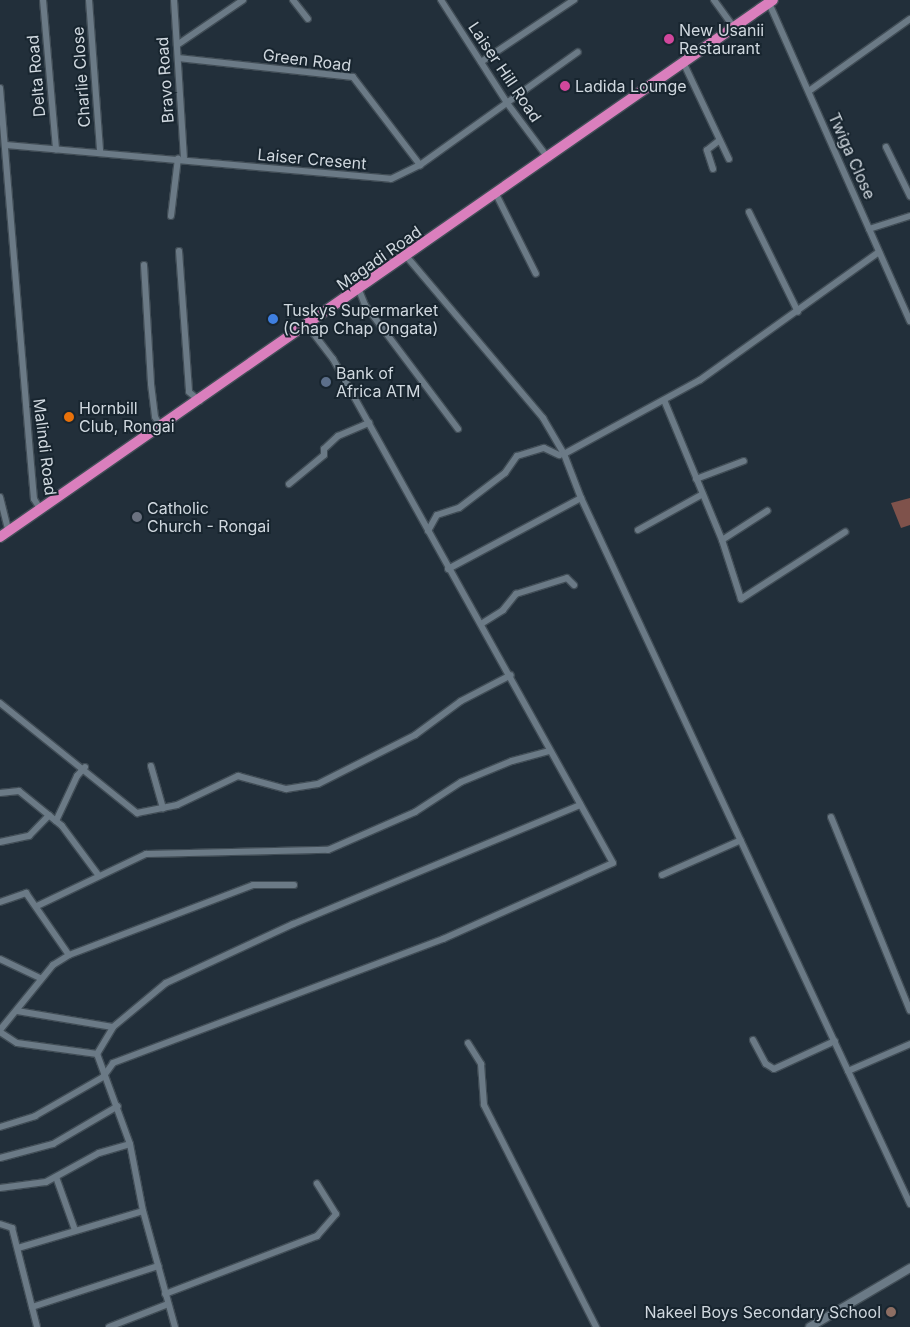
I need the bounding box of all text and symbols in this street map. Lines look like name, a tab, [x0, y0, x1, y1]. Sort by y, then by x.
street label: Laiser Hill Road	[464, 18, 546, 126]
place label: New Usanii Restaurant	[679, 20, 764, 58]
street label: Charlie Close	[68, 26, 94, 128]
marker: New Usanii Restaurant	[663, 33, 675, 45]
street label: Delta Road	[23, 34, 49, 118]
street label: Bravo Road	[152, 36, 178, 124]
street label: Green Road	[262, 45, 352, 75]
place label: Ladida Lounge	[575, 76, 687, 96]
marker: Ladida Lounge	[559, 80, 571, 92]
street label: Twiga Close	[824, 110, 880, 202]
street label: Laiser Cresent	[257, 145, 367, 173]
street label: Magadi Road	[333, 222, 425, 294]
place label: Tuskys Supermarket (Chap Chap Ongata)	[283, 300, 438, 338]
marker: Tuskys Supermarket (Chap Chap Ongata)	[267, 313, 279, 325]
place label: Bank of Africa ATM	[336, 363, 420, 401]
marker: Bank of Africa ATM	[320, 376, 332, 388]
street label: Malindi Road	[30, 397, 60, 497]
place label: Hornbill Club, Rongai	[79, 398, 175, 436]
marker: Hornbill Club, Rongai	[63, 411, 75, 423]
place label: Catholic Church - Rongai	[147, 498, 270, 536]
marker: Catholic Church - Rongai	[131, 511, 143, 523]
place label: Nakeel Boys Secondary School	[645, 1302, 881, 1322]
marker: Nakeel Boys Secondary School	[885, 1306, 897, 1318]

